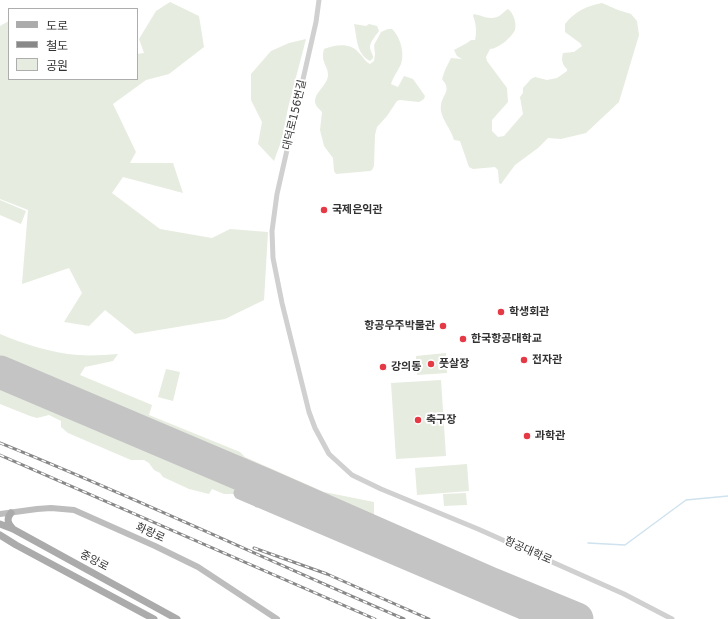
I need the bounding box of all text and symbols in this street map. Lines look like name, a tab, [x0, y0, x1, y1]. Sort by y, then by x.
legend	[8, 8, 138, 80]
text: 도로	[46, 19, 68, 33]
text: 철도	[46, 39, 68, 53]
text: 공원	[46, 59, 68, 73]
street label: 대덕로156번길	[281, 79, 309, 151]
place label: 국제은익관	[332, 203, 383, 217]
marker: 국제은익관	[319, 205, 329, 215]
place label: 학생회관	[509, 305, 549, 319]
marker: 학생회관	[496, 307, 506, 317]
place label: 항공우주박물관	[364, 319, 435, 333]
marker: 항공우주박물관	[438, 321, 448, 331]
place label: 한국항공대학교	[471, 332, 542, 346]
marker: 한국항공대학교	[458, 334, 468, 344]
place label: 전자관	[532, 353, 562, 367]
marker: 전자관	[519, 355, 529, 365]
place label: 풋살장	[439, 357, 469, 371]
marker: 풋살장	[426, 359, 436, 369]
place label: 강의동	[391, 360, 421, 374]
marker: 강의동	[378, 362, 388, 372]
place label: 축구장	[426, 413, 456, 427]
marker: 축구장	[413, 415, 423, 425]
place label: 과학관	[535, 429, 565, 443]
marker: 과학관	[522, 431, 532, 441]
street label: 화랑로	[133, 521, 167, 545]
street label: 항공대학로	[502, 535, 554, 567]
street label: 중앙로	[77, 548, 111, 574]

